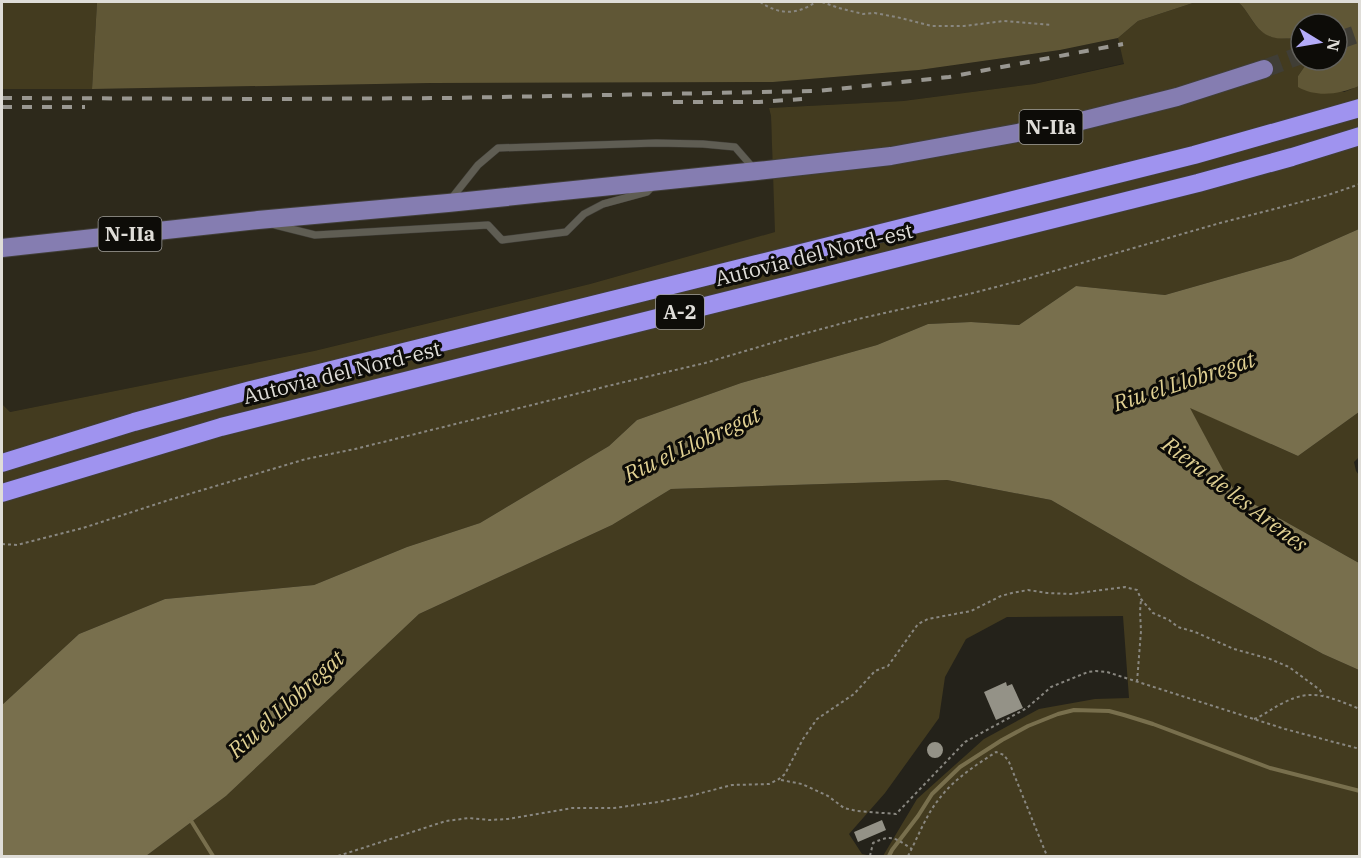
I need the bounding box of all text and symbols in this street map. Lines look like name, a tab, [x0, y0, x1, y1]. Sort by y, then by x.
north arrow	[1289, 12, 1349, 72]
text: N	[1323, 37, 1345, 53]
road number: N-IIa	[1020, 110, 1082, 144]
street label: Autovia del Nord-est	[712, 216, 916, 292]
road number: N-IIa	[98, 217, 162, 251]
road number: A-2	[656, 295, 704, 329]
street label: Autovia del Nord-est	[240, 334, 444, 410]
water label: Riu el Llobregat	[1108, 344, 1260, 417]
water label: Riu el Llobregat	[618, 399, 766, 488]
water label: Riera de les Arenes	[1156, 429, 1314, 558]
water label: Riu el Llobregat	[220, 643, 351, 764]

